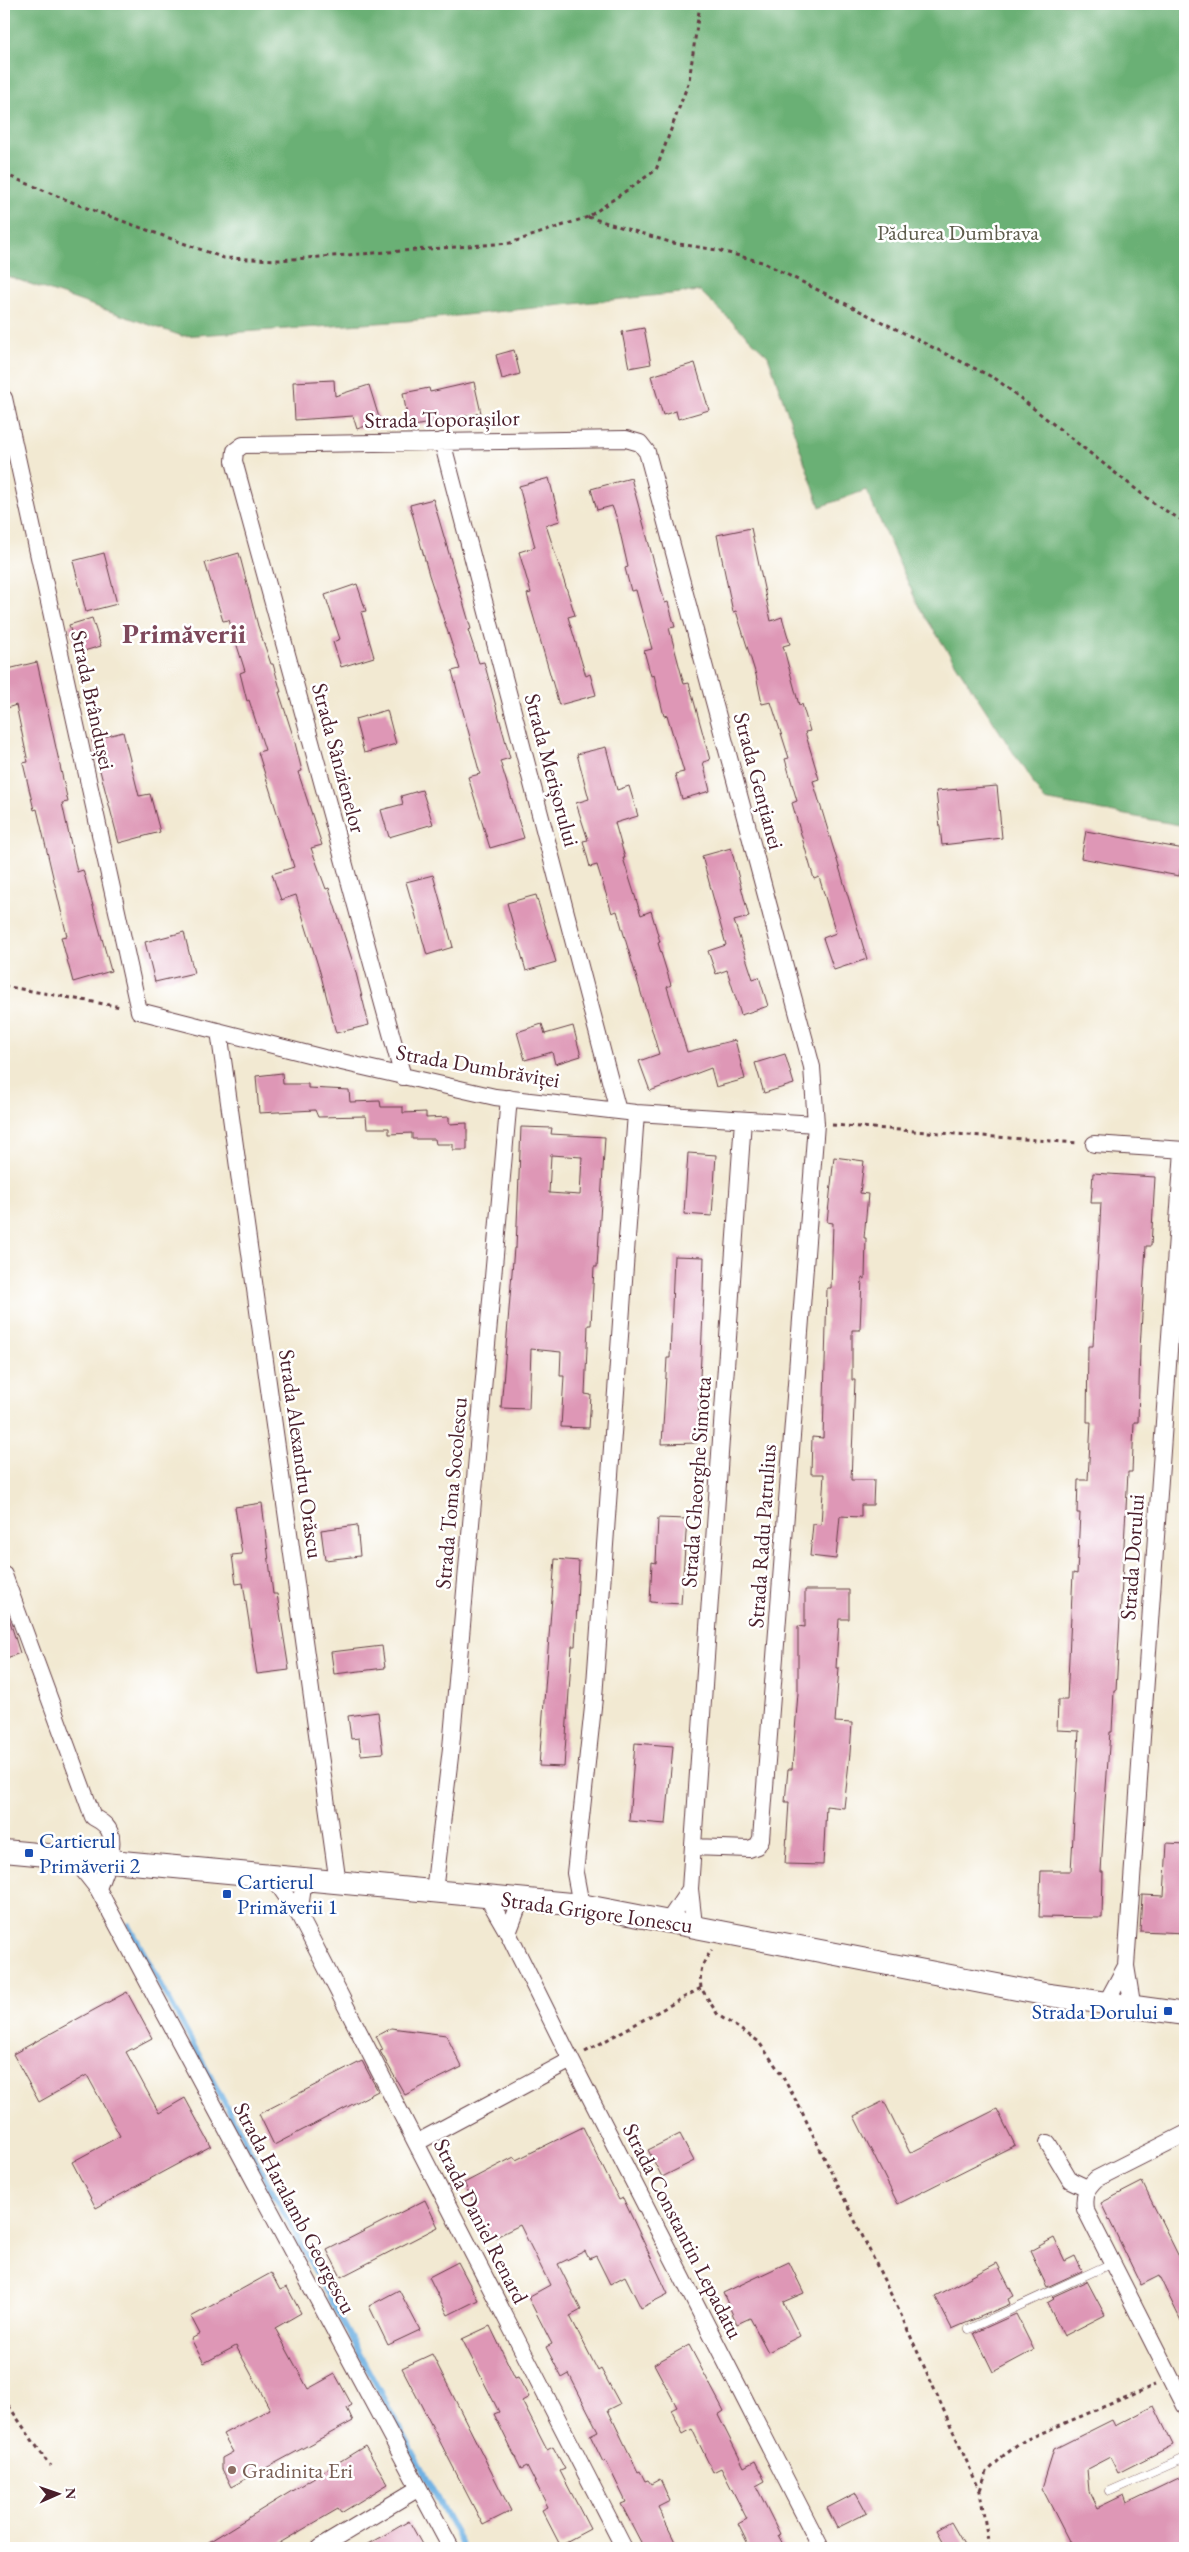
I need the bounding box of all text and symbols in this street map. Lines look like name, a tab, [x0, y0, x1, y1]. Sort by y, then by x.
park label: Pădurea Dumbrava	[877, 218, 1039, 247]
street label: Strada Toporașilor	[364, 403, 521, 435]
district label: Primăverii	[122, 615, 246, 651]
street label: Strada Brândușei	[64, 628, 122, 772]
street label: Strada Sânzienelor	[305, 680, 373, 837]
street label: Strada Merișorului	[518, 690, 586, 850]
street label: Strada Gențianei	[727, 709, 791, 853]
street label: Strada Dumbrăviței	[394, 1037, 562, 1095]
street label: Strada Alexandru Orăscu	[272, 1348, 330, 1561]
street label: Strada Gheorghe Simotta	[674, 1375, 718, 1589]
street label: Strada Toma Socolescu	[428, 1395, 474, 1590]
street label: Strada Radu Patrulius	[741, 1443, 783, 1629]
street label: Strada Dorului	[1113, 1493, 1151, 1621]
place label: Cartierul Primăverii 2	[39, 1826, 141, 1880]
marker: Cartierul Primăverii 2	[23, 1847, 35, 1859]
place label: Cartierul Primăverii 1	[237, 1867, 338, 1921]
street label: Strada Grigore Ionescu	[499, 1884, 695, 1940]
marker: Cartierul Primăverii 1	[221, 1888, 233, 1900]
place label: Strada Dorului	[1032, 1997, 1158, 2026]
marker: Strada Dorului	[1162, 2005, 1174, 2017]
street label: Strada Haralamb Georgescu	[227, 2097, 363, 2319]
street label: Strada Constantin Lepadatu	[616, 2118, 750, 2344]
street label: Strada Daniel Renard	[427, 2134, 535, 2309]
place label: Gradinita Eri	[242, 2456, 353, 2485]
marker: Gradinita Eri	[226, 2464, 238, 2476]
north arrow	[32, 2470, 82, 2520]
text: N	[62, 2488, 80, 2500]

